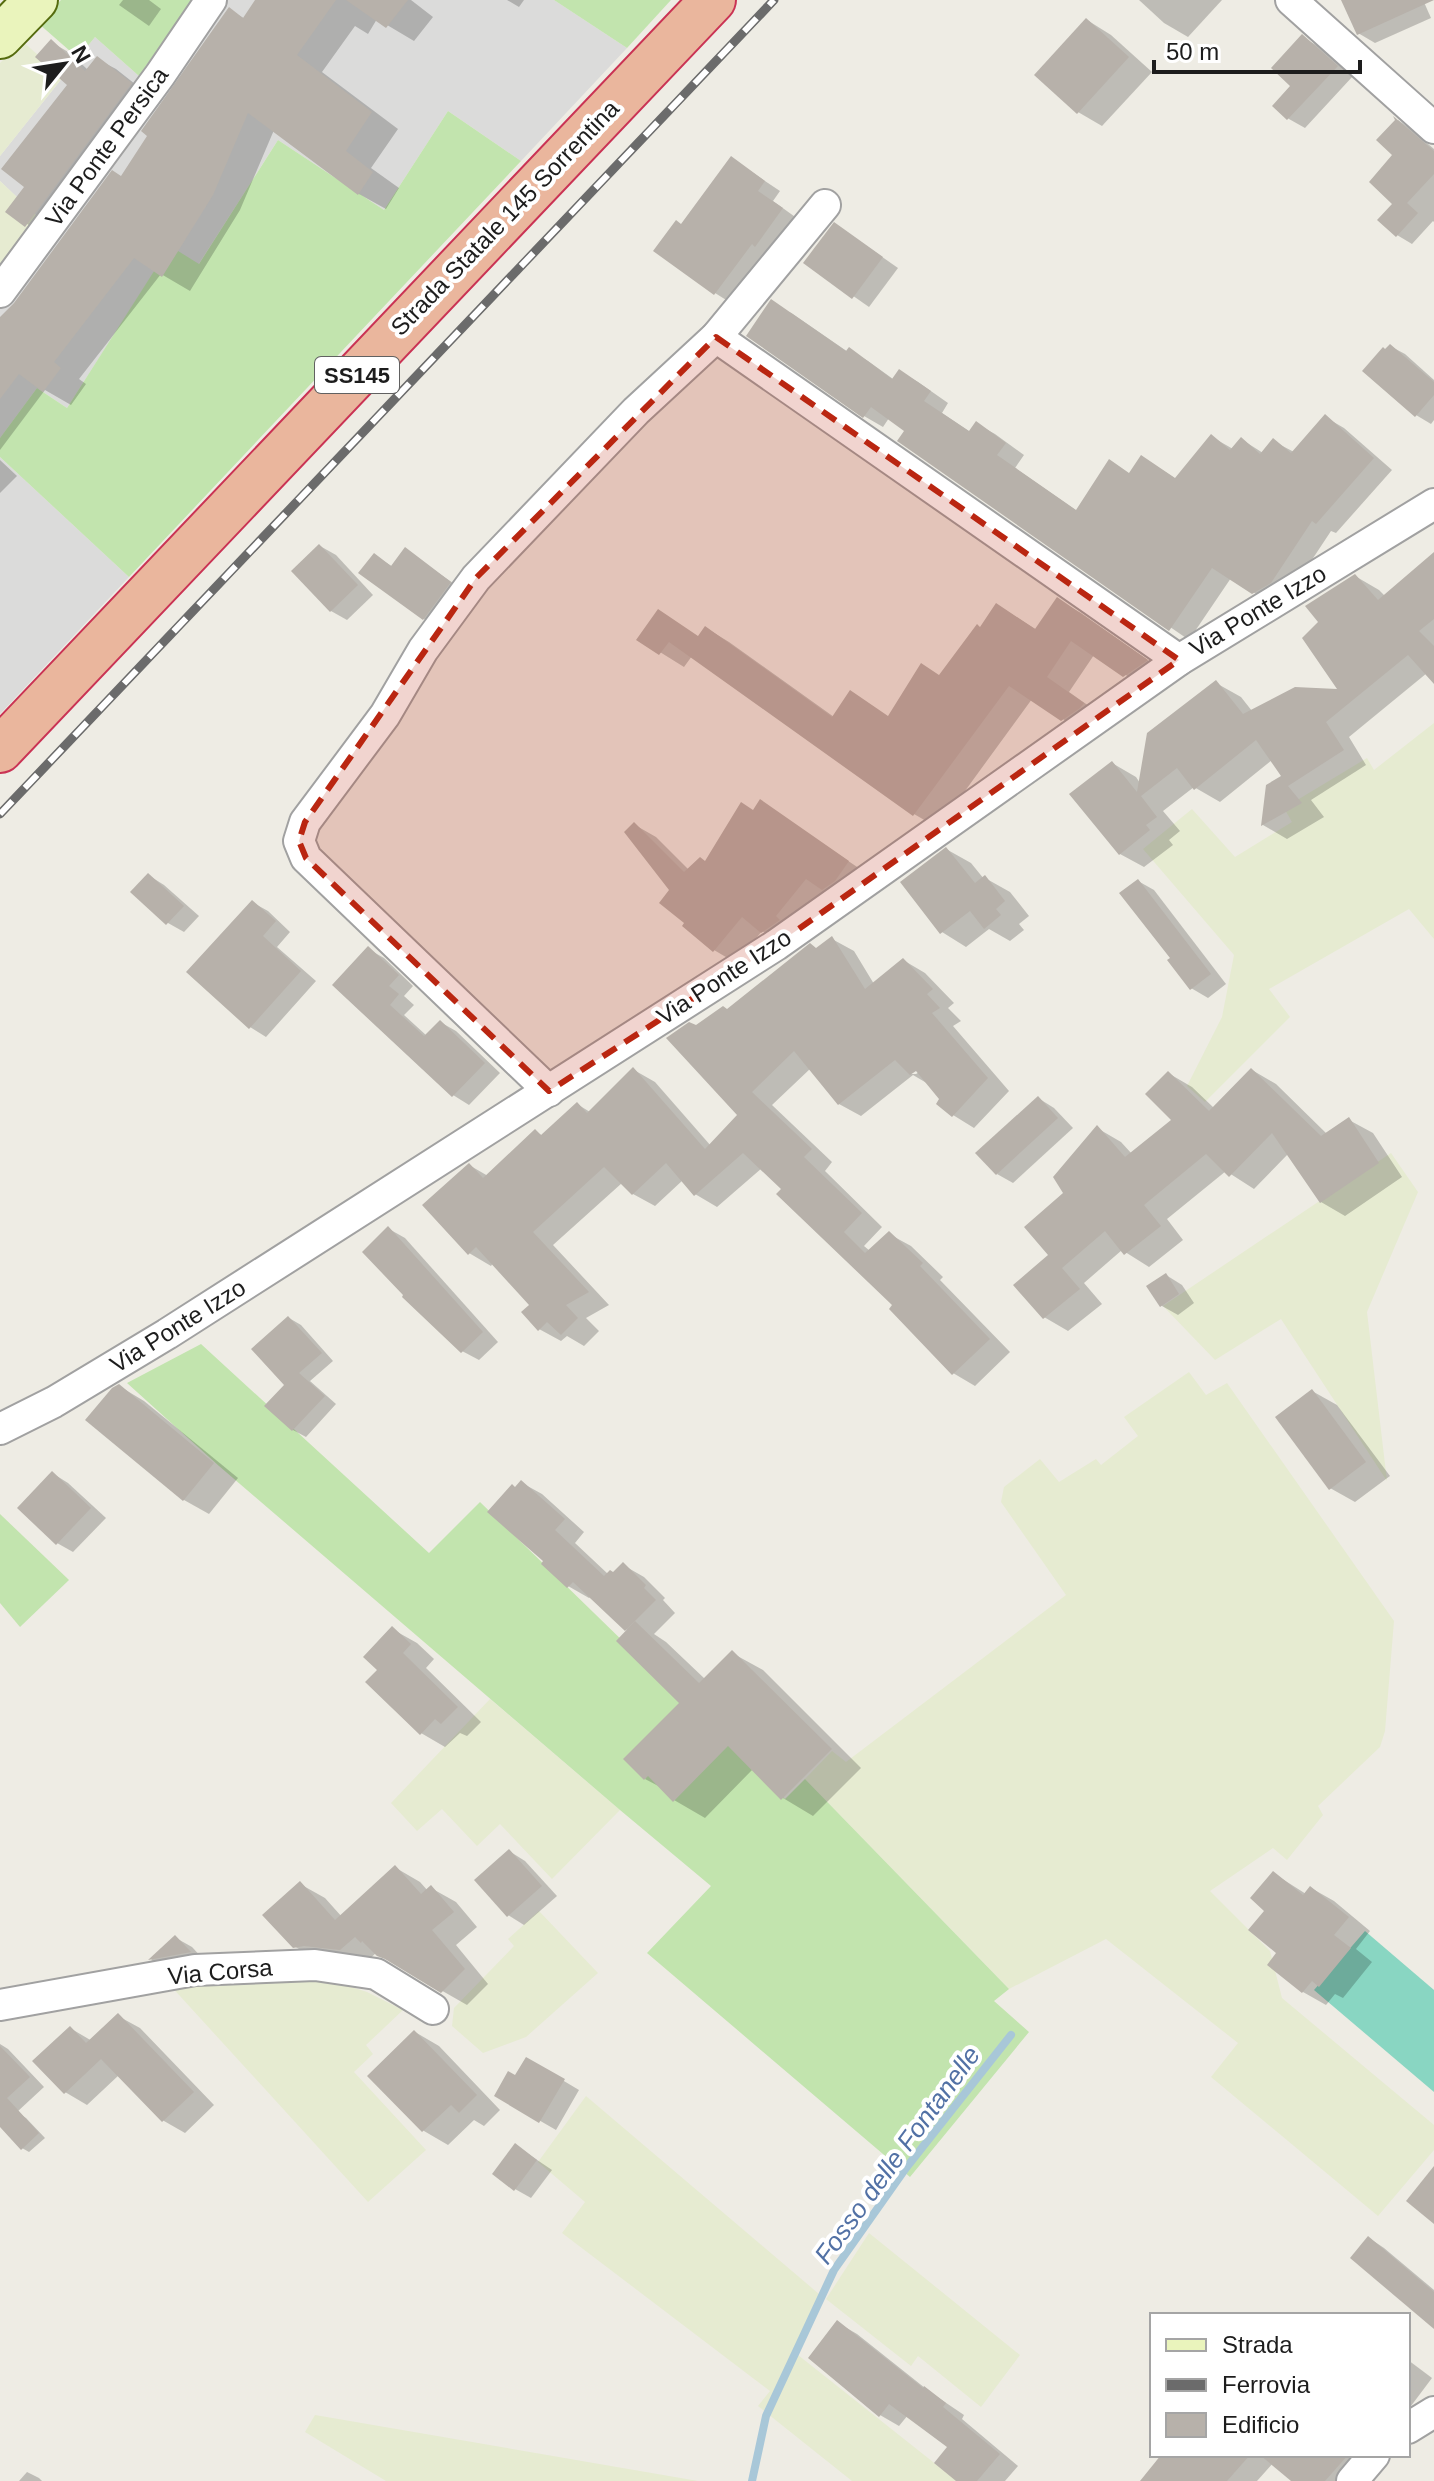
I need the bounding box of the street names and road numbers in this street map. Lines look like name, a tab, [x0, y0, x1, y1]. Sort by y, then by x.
street label: Via Ponte Persica	[40, 61, 174, 232]
street label: Strada Statale 145 Sorrentina	[385, 94, 625, 341]
road number: SS145	[315, 357, 399, 393]
street label: Via Ponte Izzo	[1185, 559, 1331, 662]
street label: Via Ponte Izzo	[652, 923, 796, 1030]
street label: Via Ponte Izzo	[105, 1273, 250, 1378]
street label: Via Corsa	[167, 1953, 274, 1990]

